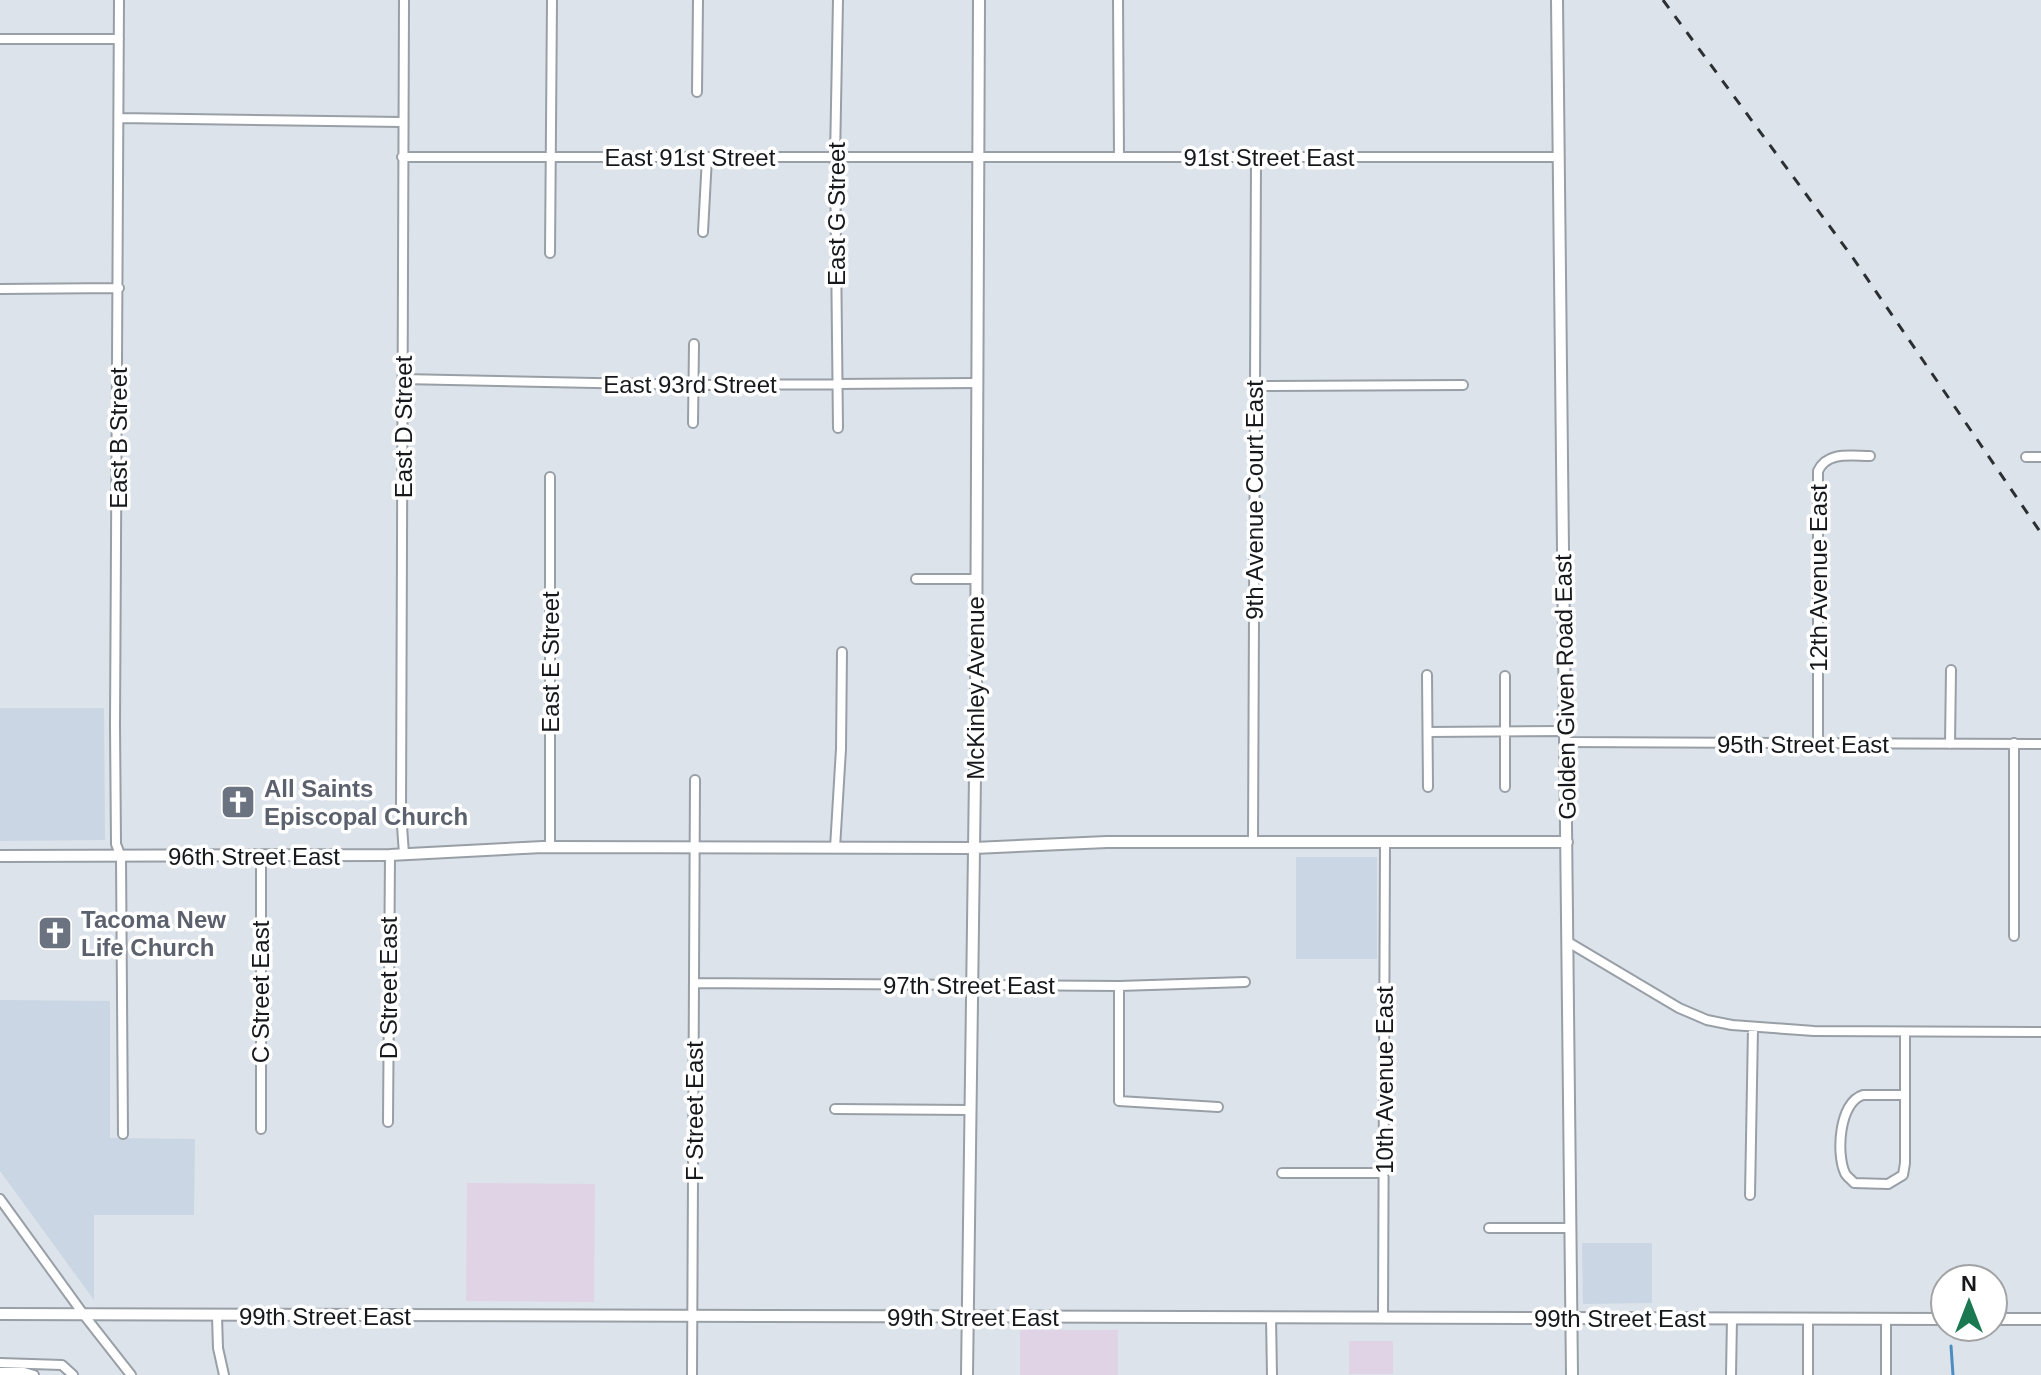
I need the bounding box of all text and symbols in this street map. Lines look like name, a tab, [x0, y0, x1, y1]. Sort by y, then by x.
street label: East G Street	[823, 142, 850, 286]
street label: East 91st Street	[605, 144, 776, 171]
street label: 91st Street East	[1184, 144, 1355, 171]
street label: East D Street	[390, 355, 417, 498]
street label: East B Street	[105, 367, 132, 509]
street label: East 93rd Street	[603, 371, 777, 398]
street label: 9th Avenue Court East	[1241, 380, 1268, 620]
street label: 12th Avenue East	[1805, 484, 1832, 672]
street label: Golden Given Road East	[1549, 554, 1581, 820]
street label: East E Street	[537, 591, 564, 733]
street label: McKinley Avenue	[962, 596, 989, 780]
street label: 95th Street East	[1717, 731, 1889, 758]
place label: All Saints Episcopal Church	[264, 775, 468, 830]
church icon: All Saints Episcopal Church	[219, 783, 257, 821]
street label: 96th Street East	[168, 843, 340, 870]
place label: Tacoma New Life Church	[81, 906, 226, 961]
church icon: Tacoma New Life Church	[36, 914, 74, 952]
street label: D Street East	[375, 916, 402, 1059]
street label: C Street East	[247, 920, 274, 1063]
street label: 97th Street East	[883, 972, 1055, 999]
street label: 10th Avenue East	[1371, 986, 1398, 1174]
street label: F Street East	[681, 1041, 708, 1181]
north arrow	[1929, 1263, 2009, 1343]
text: N	[1961, 1271, 1977, 1296]
street label: 99th Street East	[239, 1303, 411, 1330]
street label: 99th Street East	[887, 1304, 1059, 1331]
street label: 99th Street East	[1534, 1305, 1706, 1332]

